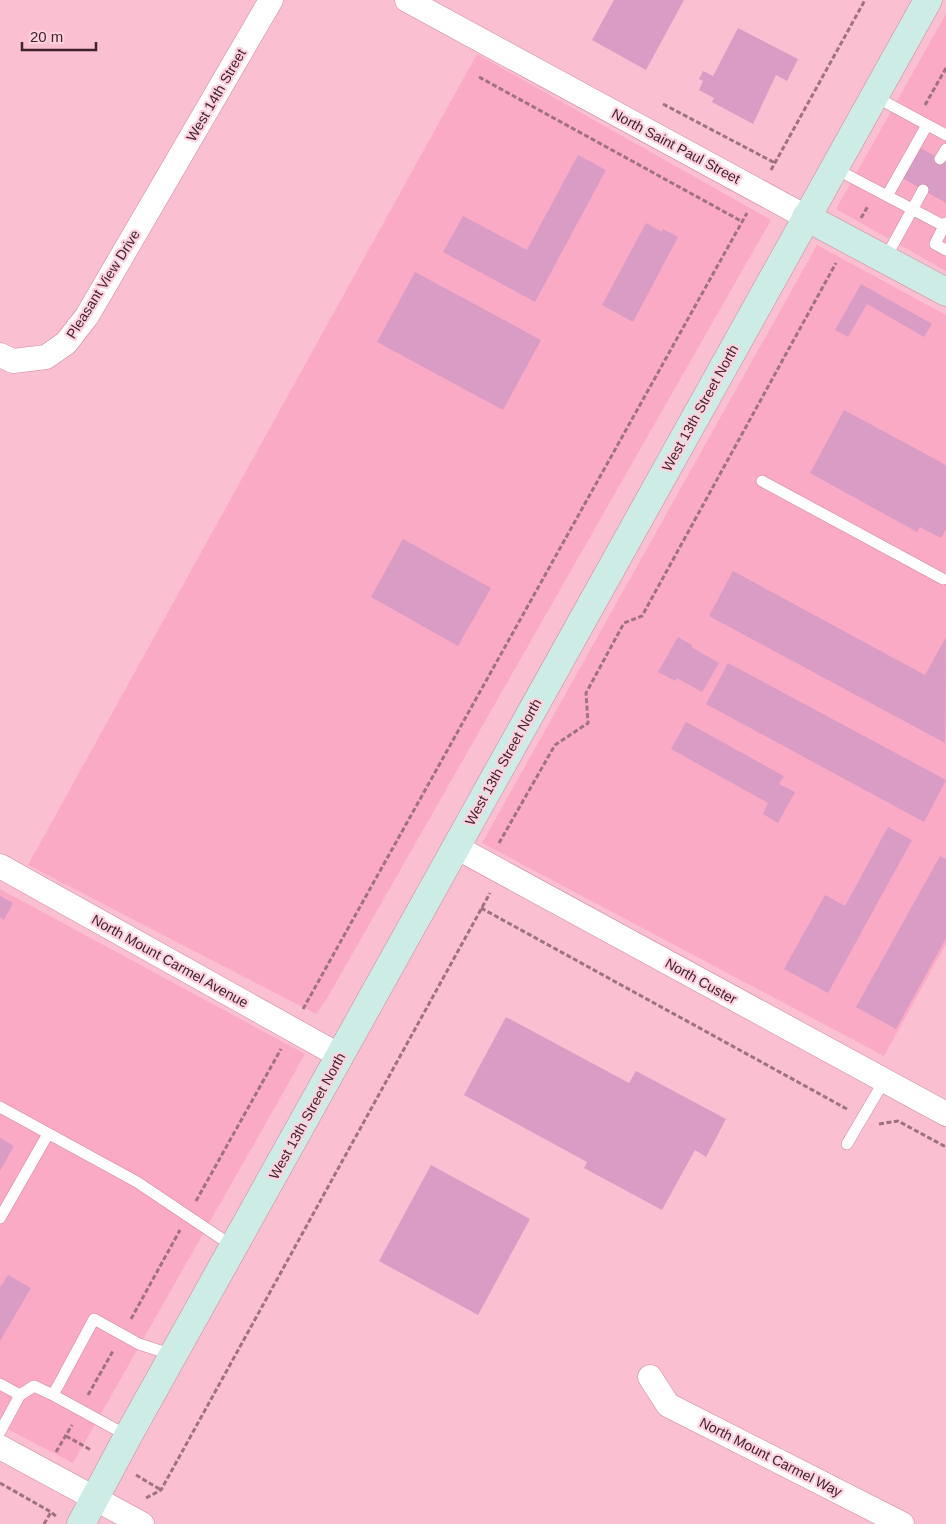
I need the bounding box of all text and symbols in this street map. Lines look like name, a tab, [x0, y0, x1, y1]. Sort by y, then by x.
scale bar	[22, 20, 96, 52]
text: 20 m	[30, 28, 63, 45]
street label: West 14th Street	[183, 46, 249, 144]
street label: North Saint Paul Street	[609, 105, 743, 187]
street label: Pleasant View Drive	[63, 227, 143, 341]
street label: West 13th Street North	[659, 342, 741, 474]
street label: West 13th Street North	[462, 696, 544, 828]
street label: North Mount Carmel Avenue	[89, 911, 251, 1011]
street label: North Custer	[662, 955, 740, 1007]
street label: West 13th Street North	[266, 1050, 348, 1182]
street label: North Mount Carmel Way	[697, 1414, 845, 1500]

